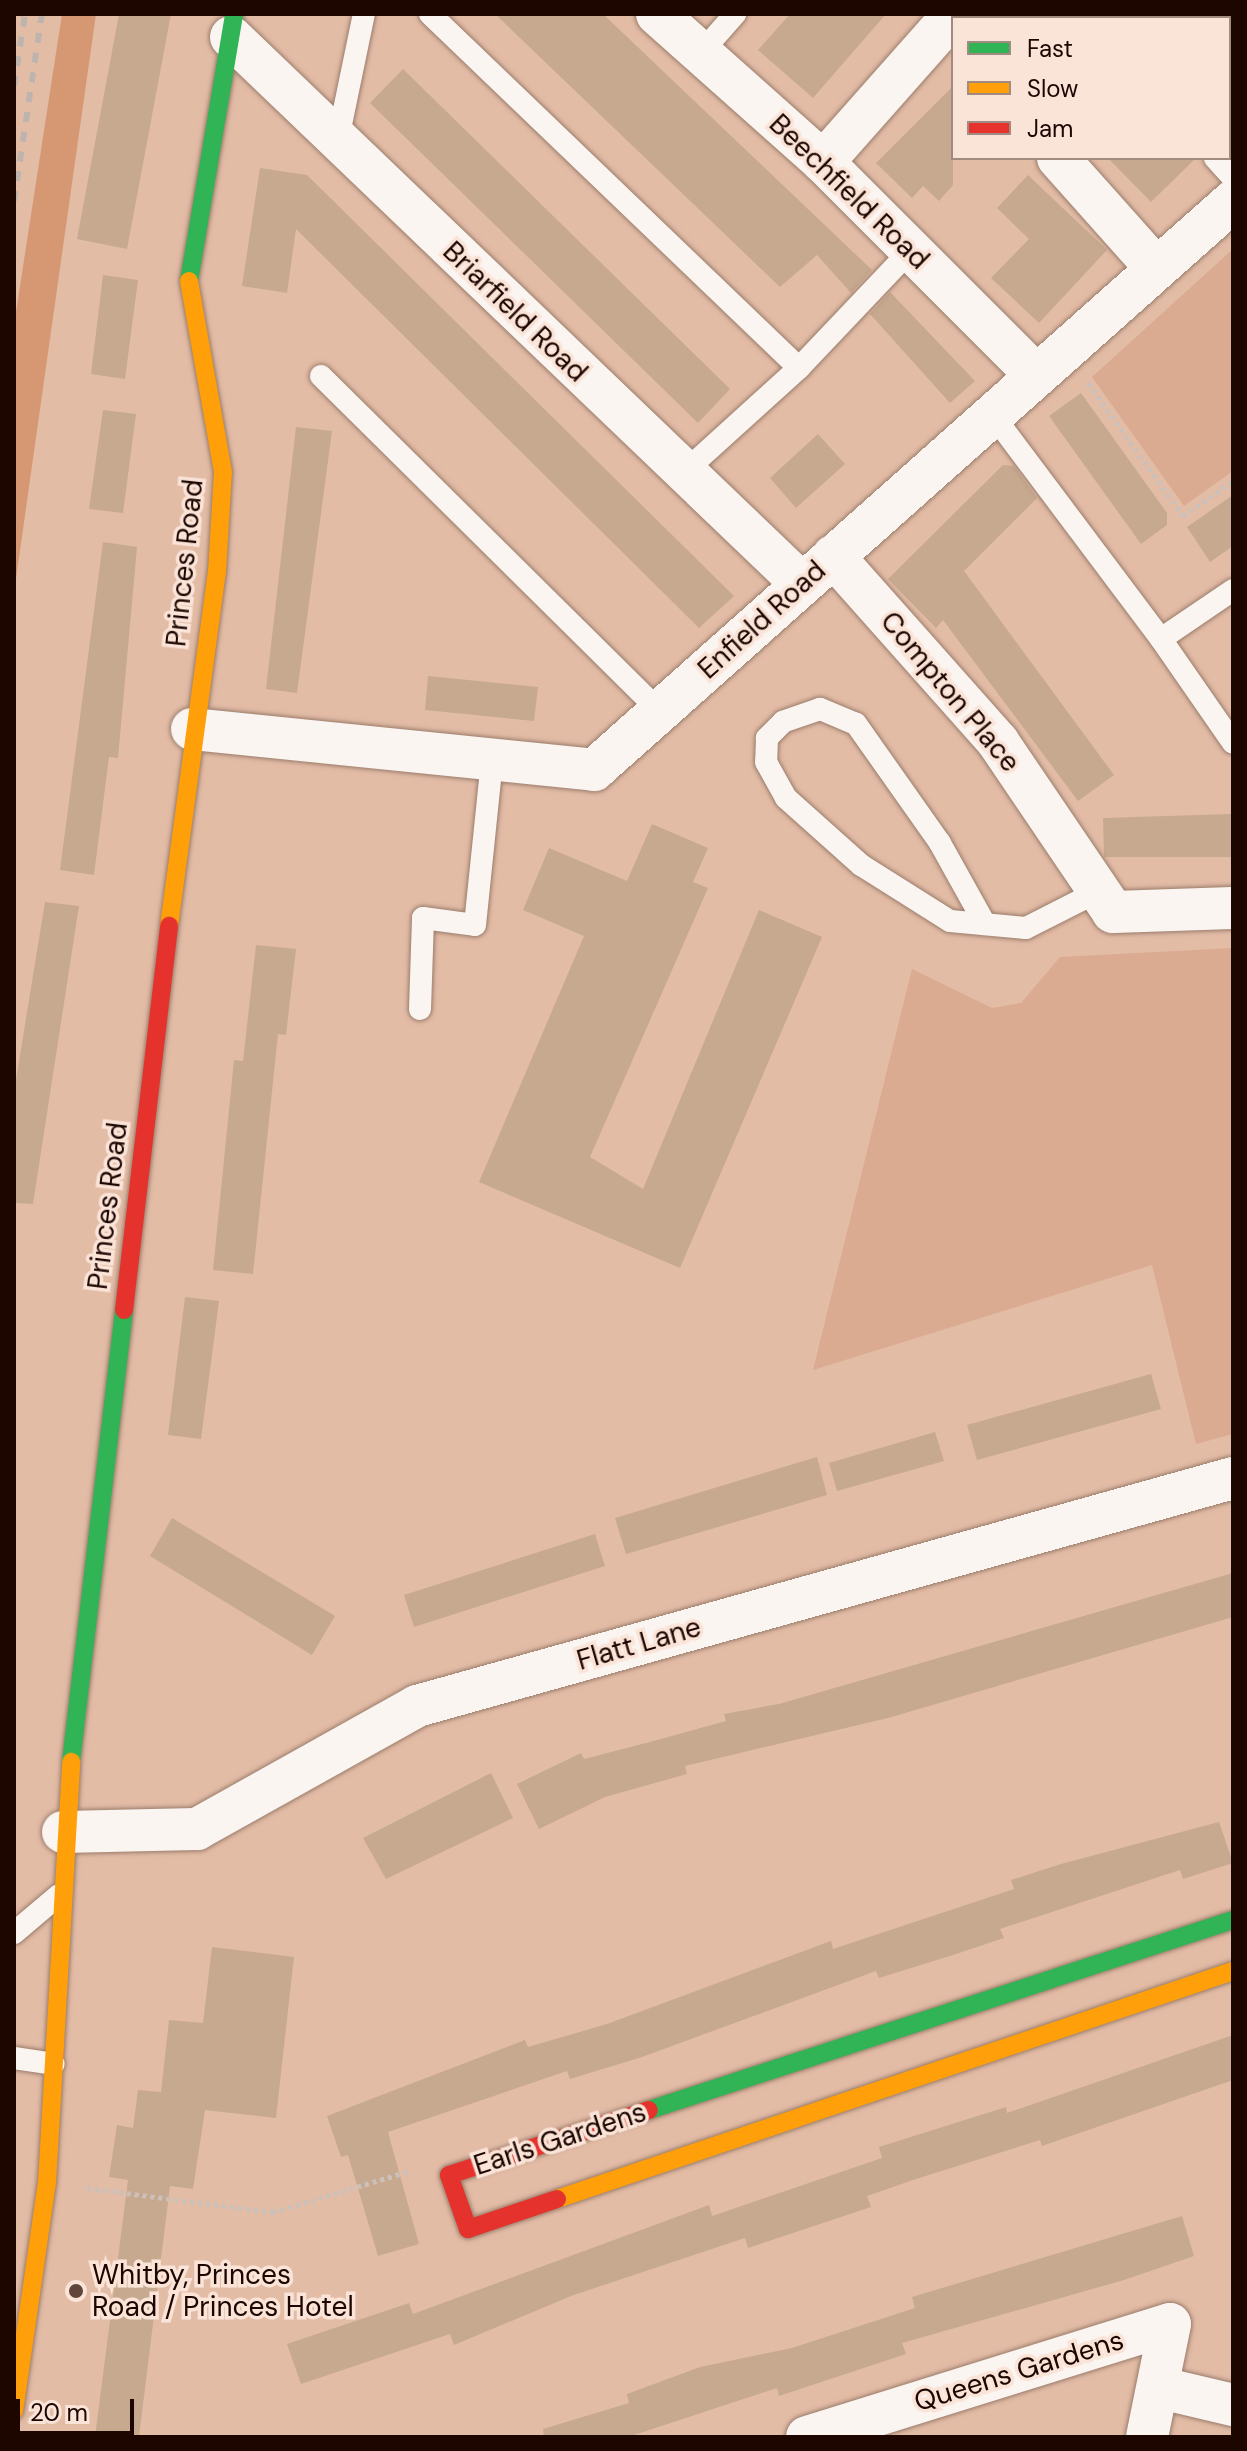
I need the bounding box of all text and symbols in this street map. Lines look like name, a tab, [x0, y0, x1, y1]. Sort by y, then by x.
legend	[951, 16, 1231, 160]
text: Fast	[1027, 33, 1073, 64]
text: Slow	[1027, 73, 1078, 104]
street label: Beechfield Road	[762, 107, 936, 277]
text: Jam	[1027, 113, 1073, 144]
street label: Briarfield Road	[436, 235, 594, 389]
street label: Princes Road	[160, 478, 210, 648]
street label: Enfield Road	[691, 554, 833, 686]
street label: Compton Place	[873, 605, 1027, 779]
street label: Princes Road	[81, 1121, 135, 1291]
street label: Flatt Lane	[573, 1610, 705, 1678]
street label: Earls Gardens	[470, 2095, 650, 2183]
place label: Whitby, Princes Road / Princes Hotel	[92, 2258, 354, 2324]
marker: Whitby, Princes Road / Princes Hotel	[67, 2282, 85, 2300]
street label: Queens Gardens	[910, 2323, 1128, 2419]
scale bar	[20, 2383, 138, 2433]
text: 20 m	[30, 2397, 88, 2428]

